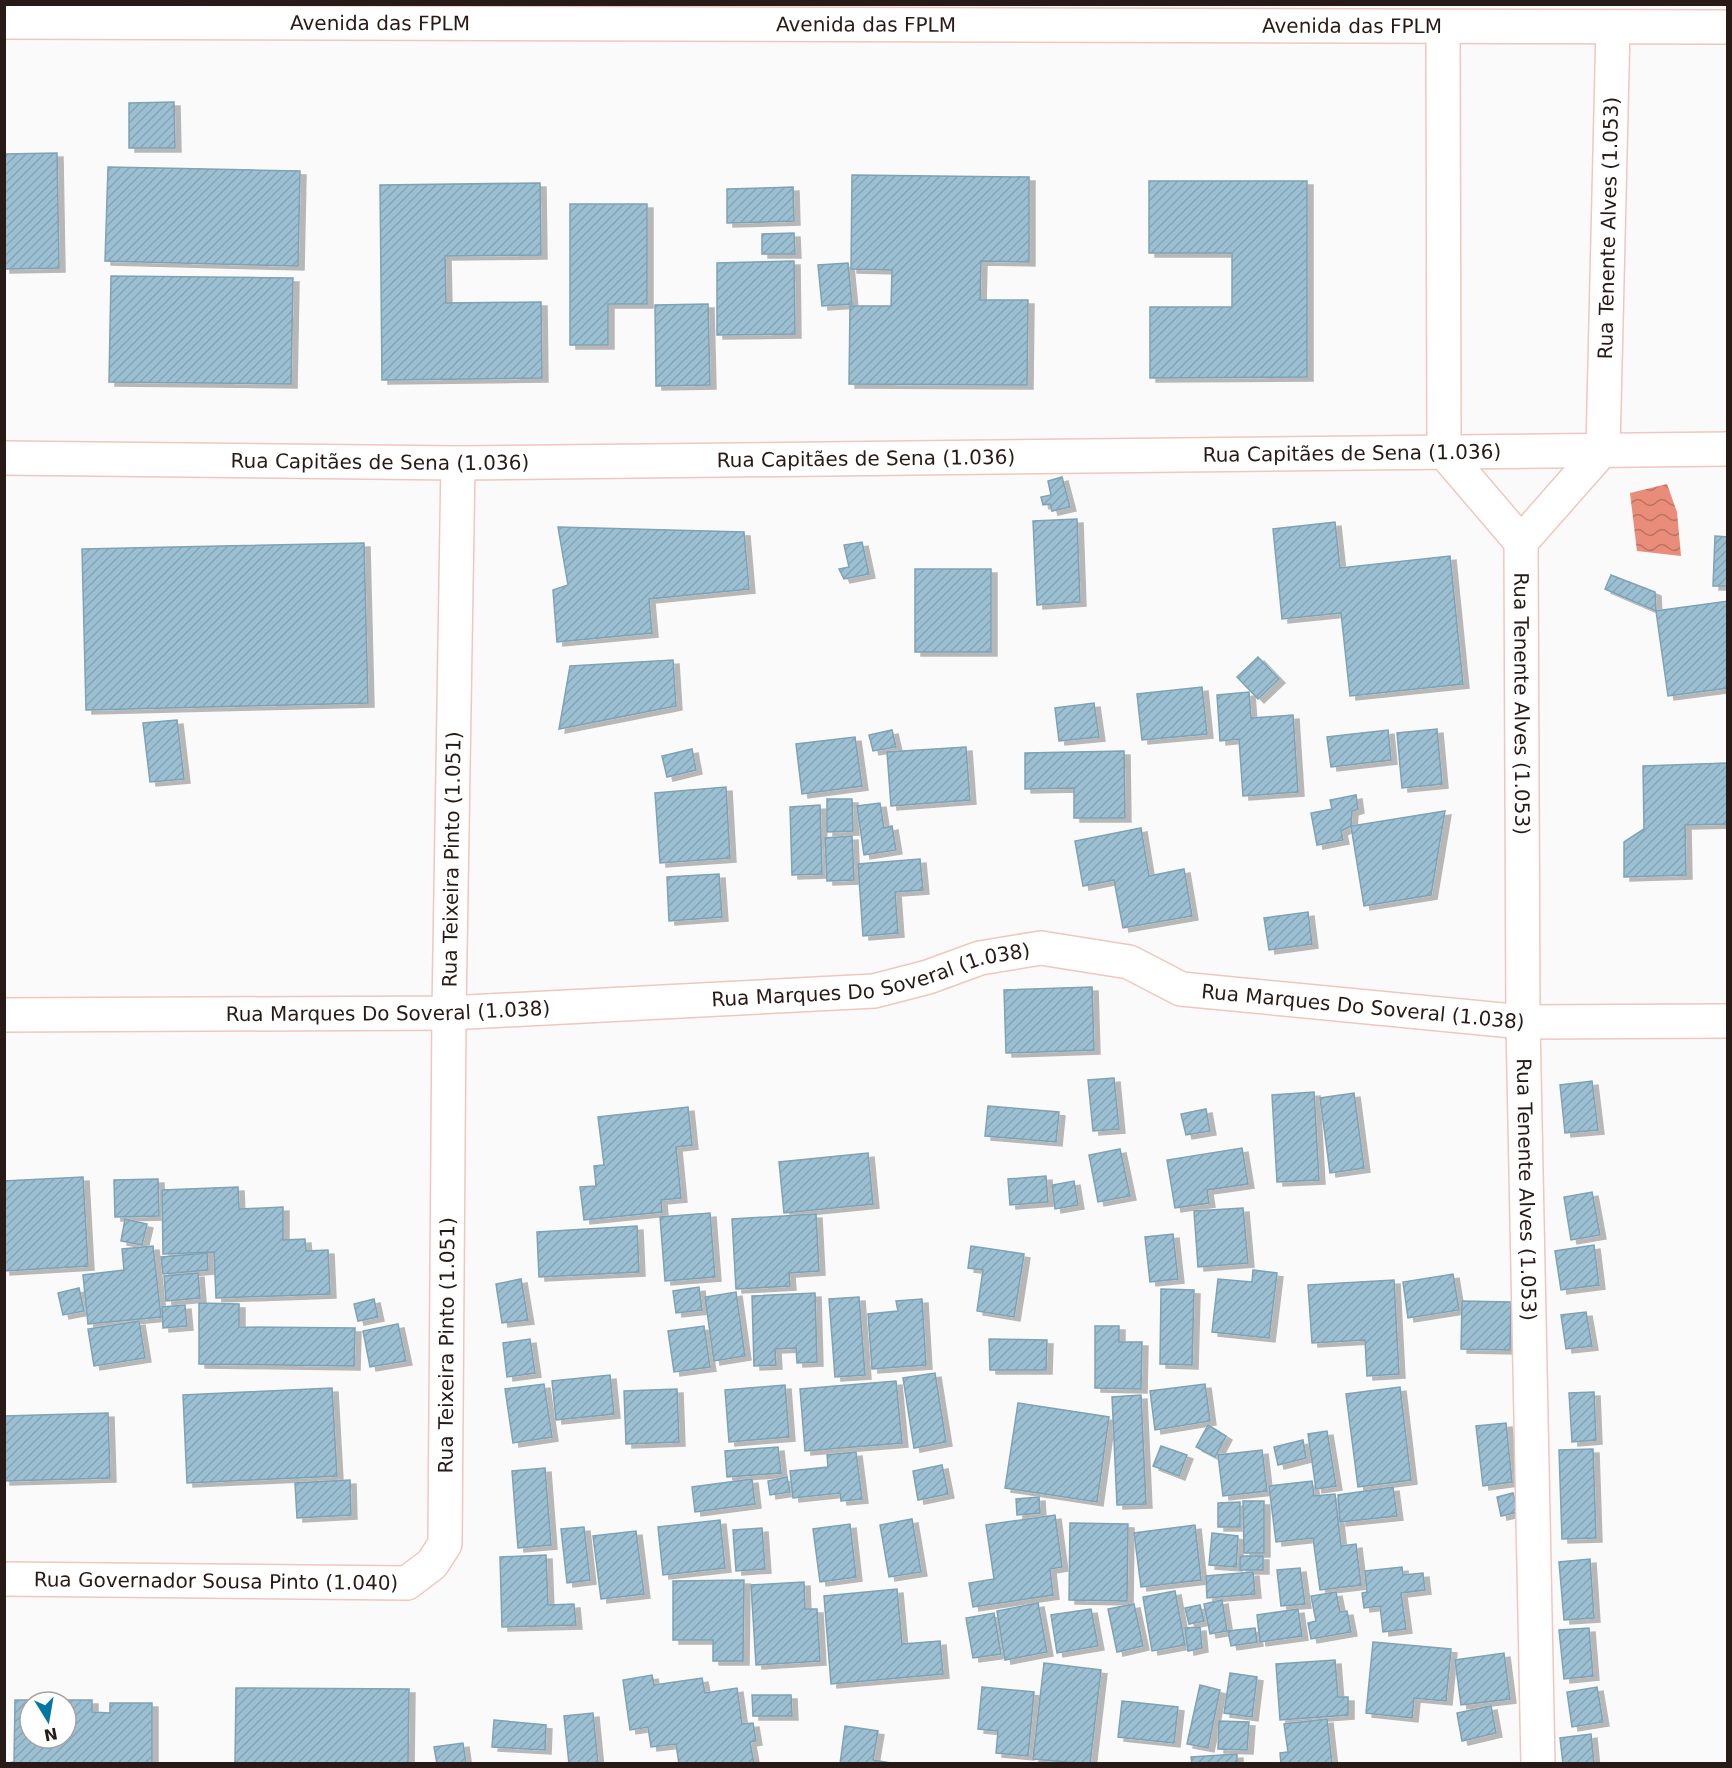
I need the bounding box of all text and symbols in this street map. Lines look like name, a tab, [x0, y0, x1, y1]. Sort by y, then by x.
street label: Avenida das FPLM	[290, 11, 470, 35]
street label: Avenida das FPLM	[776, 12, 956, 37]
street label: Avenida das FPLM	[1262, 14, 1442, 38]
street label: Rua Tenente Alves (1.053)	[1593, 96, 1623, 360]
street label: Rua Capitães de Sena (1.036)	[1202, 440, 1501, 467]
street label: Rua Capitães de Sena (1.036)	[717, 445, 1015, 472]
street label: Rua Capitães de Sena (1.036)	[231, 448, 529, 475]
street label: Rua Tenente Alves (1.053)	[1509, 572, 1534, 835]
street label: Rua Teixeira Pinto (1.051)	[437, 731, 466, 988]
street label: Rua Marques Do Soveral (1.038)	[711, 938, 1032, 1011]
street label: Rua Marques Do Soveral (1.038)	[1200, 979, 1526, 1034]
street label: Rua Marques Do Soveral (1.038)	[226, 996, 551, 1026]
street label: Rua Tenente Alves (1.053)	[1512, 1058, 1541, 1321]
street label: Rua Teixeira Pinto (1.051)	[434, 1217, 459, 1473]
street label: Rua Governador Sousa Pinto (1.040)	[34, 1567, 398, 1595]
north arrow	[18, 1690, 78, 1750]
text: N	[42, 1724, 59, 1745]

